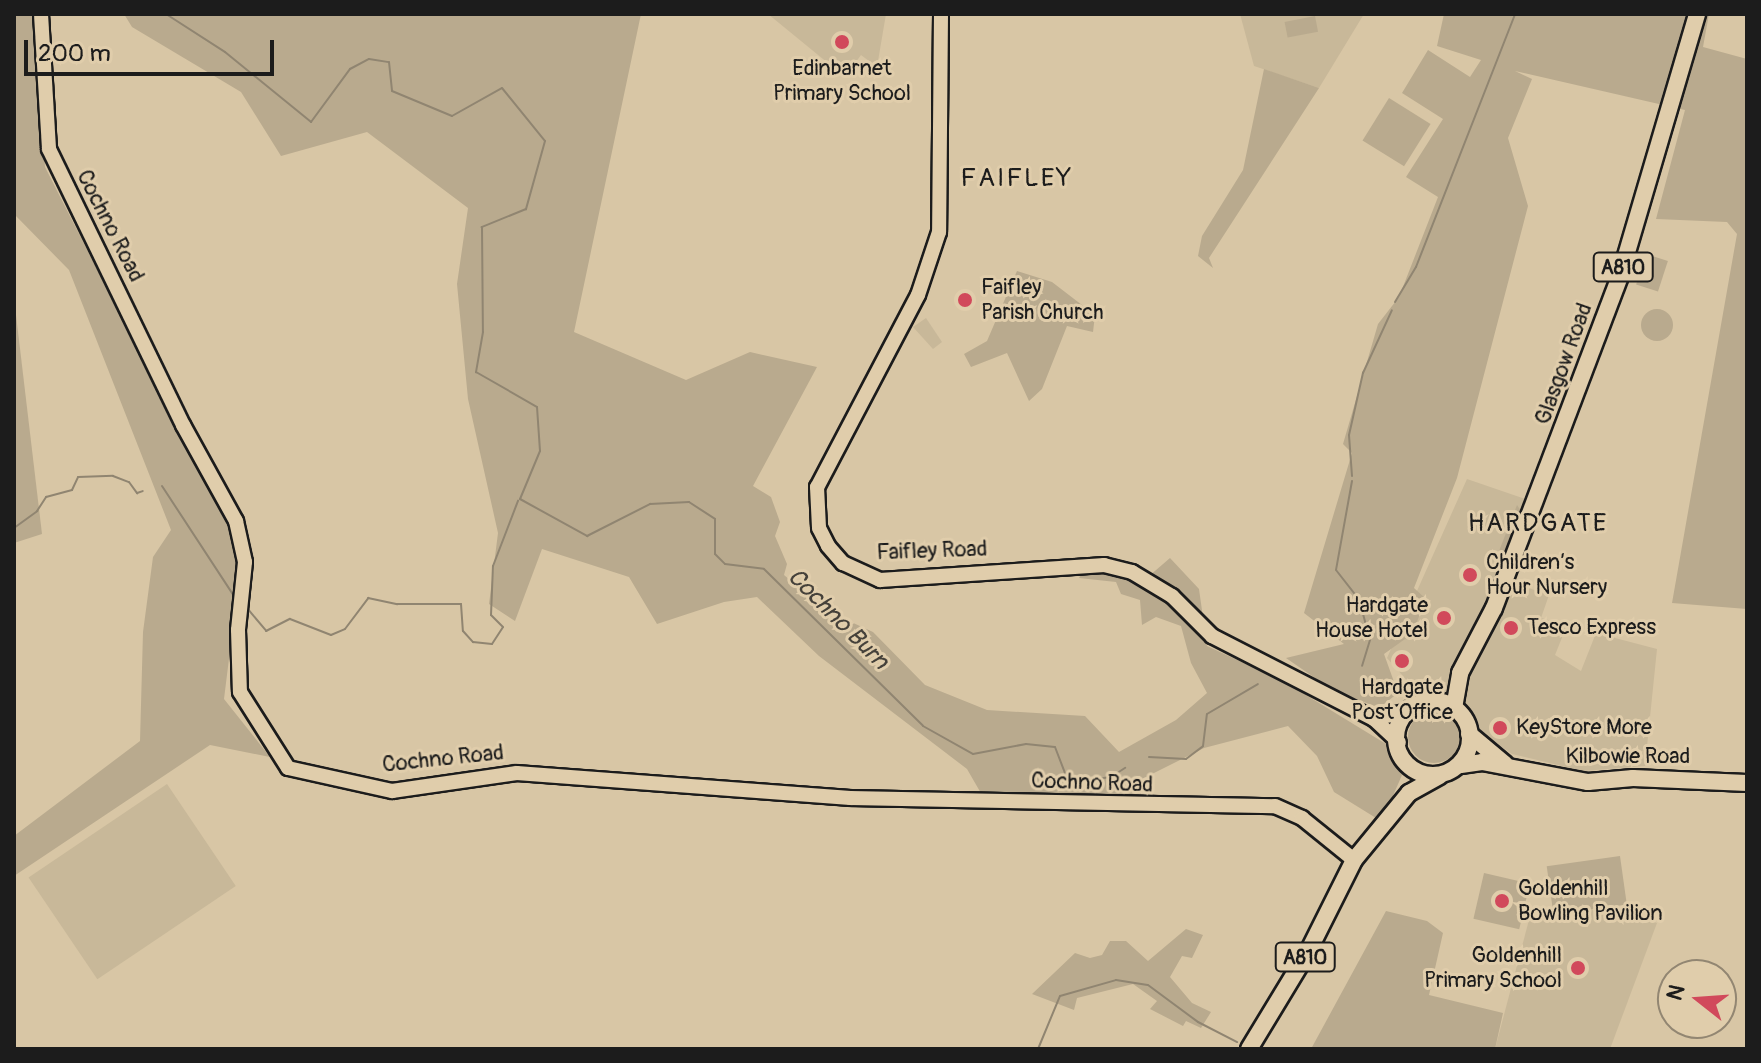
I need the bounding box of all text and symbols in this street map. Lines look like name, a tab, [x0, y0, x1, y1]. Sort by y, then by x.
scale bar	[28, 24, 278, 74]
marker: Edinbarnet Primary School	[833, 33, 851, 51]
text: 200 m	[38, 39, 111, 68]
place label: Edinbarnet Primary School	[773, 55, 911, 106]
district label: FAIFLEY	[961, 163, 1073, 195]
street label: Cochno Road	[71, 166, 149, 286]
road number: A810	[1591, 251, 1655, 283]
place label: Faifley Parish Church	[981, 274, 1103, 326]
marker: Faifley Parish Church	[956, 291, 974, 309]
street label: Glasgow Road	[1530, 300, 1598, 428]
district label: HARDGATE	[1468, 508, 1608, 540]
street label: Faifley Road	[876, 536, 988, 566]
place label: Children’s Hour Nursery	[1486, 549, 1607, 600]
water label: Cochno Burn	[781, 562, 895, 676]
marker: Children’s Hour Nursery	[1461, 566, 1479, 584]
place label: Hardgate House Hotel	[1315, 592, 1428, 644]
marker: Hardgate House Hotel	[1435, 609, 1453, 627]
place label: Tesco Express	[1527, 615, 1656, 641]
marker: Tesco Express	[1502, 619, 1520, 637]
marker: Hardgate Post Office	[1393, 652, 1411, 670]
place label: Hardgate Post Office	[1351, 674, 1453, 726]
place label: KeyStore More	[1516, 715, 1652, 741]
marker: KeyStore More	[1491, 719, 1509, 737]
street label: Cochno Road	[381, 740, 505, 778]
street label: Kilbowie Road	[1566, 744, 1690, 770]
street label: Cochno Road	[1031, 768, 1153, 798]
place label: Goldenhill Bowling Pavilion	[1518, 875, 1663, 926]
marker: Goldenhill Bowling Pavilion	[1493, 892, 1511, 910]
road number: A810	[1273, 941, 1337, 973]
place label: Goldenhill Primary School	[1424, 942, 1562, 994]
marker: Goldenhill Primary School	[1569, 959, 1587, 977]
north arrow	[1657, 959, 1737, 1039]
text: N	[1660, 981, 1692, 1004]

